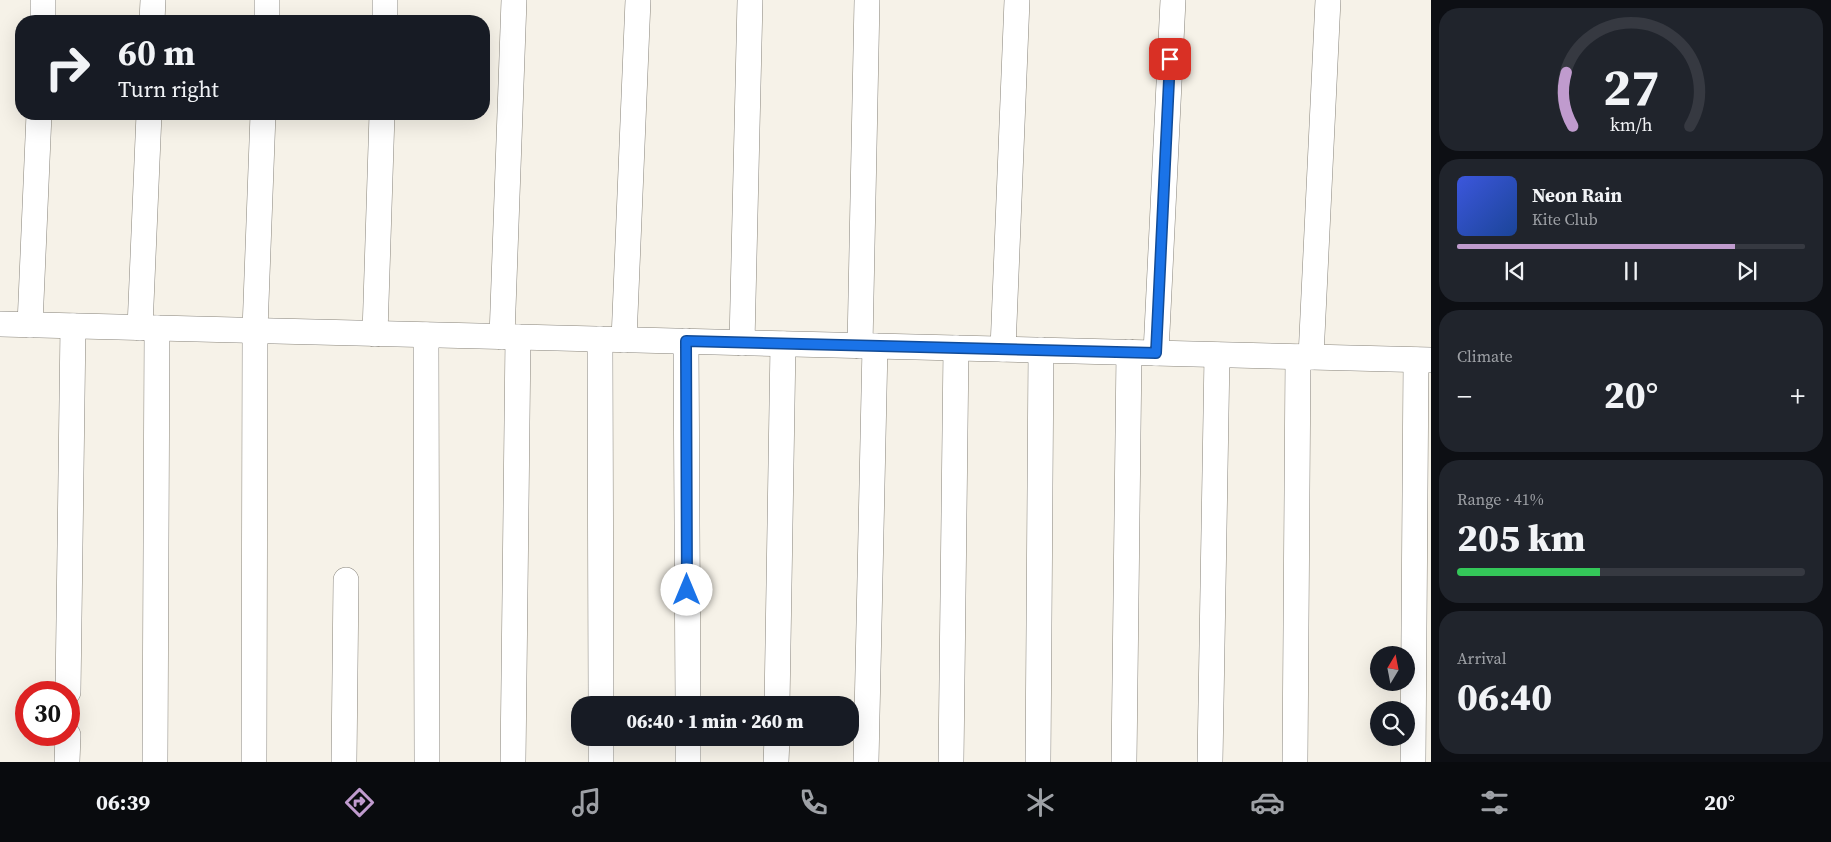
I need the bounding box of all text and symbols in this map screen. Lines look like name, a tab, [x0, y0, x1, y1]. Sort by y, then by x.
text: 60 m	[118, 29, 195, 77]
icon: right	[35, 35, 100, 100]
pin	[1149, 38, 1191, 80]
icon: arrive	[1156, 45, 1184, 73]
text: 27	[1603, 51, 1659, 122]
text: Turn right	[118, 74, 219, 104]
text: km/h	[1610, 112, 1653, 137]
text: Neon Rain	[1532, 182, 1622, 208]
text: Kite Club	[1532, 208, 1598, 230]
icon: previous	[1501, 257, 1529, 285]
icon: pause	[1617, 257, 1645, 285]
icon: next	[1733, 257, 1761, 285]
text: Climate	[1457, 345, 1513, 367]
text: 20°	[1604, 369, 1658, 421]
text: −	[1457, 377, 1472, 415]
text: +	[1790, 377, 1805, 415]
text: Range · 41%	[1457, 488, 1544, 510]
text: 205 km	[1457, 512, 1585, 564]
position arrow	[660, 563, 712, 615]
north arrow	[1370, 646, 1415, 691]
map controls	[1370, 646, 1415, 746]
text: Arrival	[1457, 647, 1506, 669]
text: 06:40	[1457, 671, 1552, 723]
speed limit sign: 30	[15, 681, 80, 746]
button: search	[1370, 701, 1415, 746]
text: 06:40 · 1 min · 260 m	[626, 708, 804, 734]
icon: directions	[342, 785, 377, 820]
icon: music	[569, 785, 604, 820]
icon: phone	[796, 785, 831, 820]
icon: climate	[1023, 785, 1058, 820]
icon: car	[1250, 785, 1285, 820]
icon: filters	[1477, 785, 1512, 820]
text: 06:39	[96, 787, 150, 817]
text: 20°	[1704, 787, 1735, 817]

